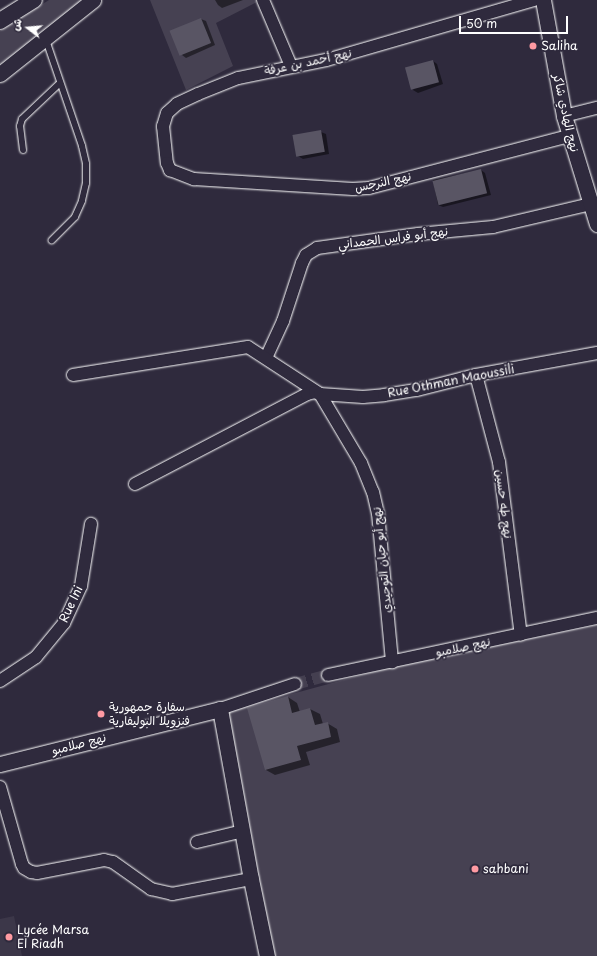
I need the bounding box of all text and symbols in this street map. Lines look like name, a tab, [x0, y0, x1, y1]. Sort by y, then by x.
north arrow	[8, 8, 48, 48]
scale bar	[461, 8, 570, 34]
text: 50 m	[466, 14, 497, 32]
text: ش	[6, 16, 26, 33]
place label: Saliha	[541, 39, 578, 53]
marker: Saliha	[528, 41, 538, 51]
street label: نهج أحمد بن عرفة	[263, 46, 353, 78]
street label: نهج الهادي شاكر	[550, 73, 582, 153]
street label: نهج النرجس	[353, 169, 413, 195]
street label: نهج أبو فراس الحمداني	[337, 224, 449, 252]
street label: Rue Othman Maoussili	[386, 361, 516, 401]
street label: نهج طه حسين	[493, 469, 515, 539]
street label: نهج أبو حيان التوحيدي	[369, 506, 395, 614]
street label: Rue Ini	[56, 583, 86, 625]
street label: نهج صلامبو	[434, 634, 492, 660]
place label: سفارة جمهورية فنزويلا البوليفارية	[109, 700, 190, 728]
marker: سفارة جمهورية فنزويلا البوليفارية	[96, 709, 106, 719]
street label: نهج صلامبو	[50, 730, 108, 758]
place label: sahbani	[483, 862, 529, 876]
marker: sahbani	[470, 864, 480, 874]
place label: Lycée Marsa El Riadh	[17, 923, 91, 951]
marker: Lycée Marsa El Riadh	[4, 932, 14, 942]

